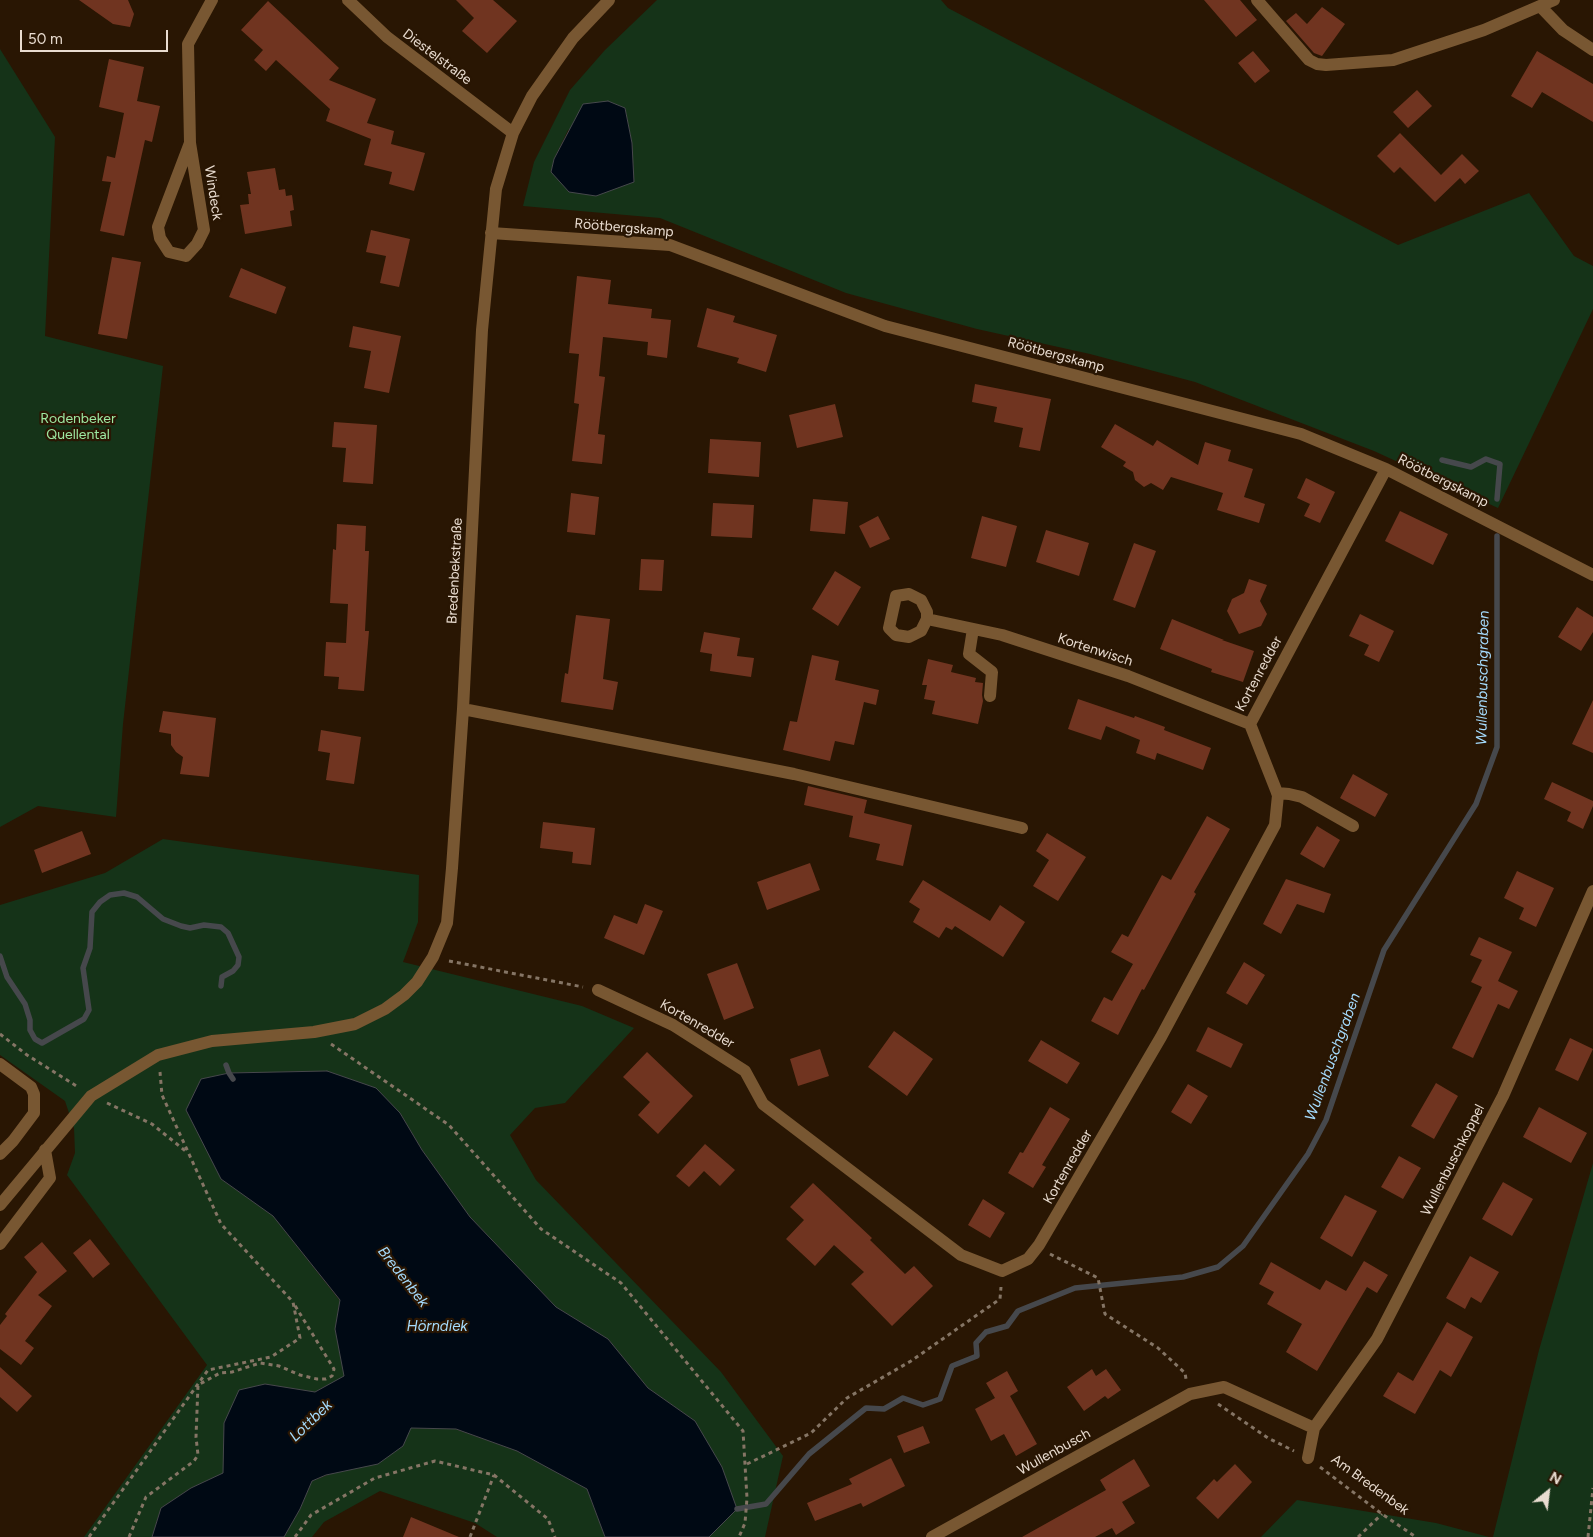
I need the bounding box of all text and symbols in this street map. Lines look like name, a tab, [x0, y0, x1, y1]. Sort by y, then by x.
scale bar	[22, 20, 170, 52]
street label: Diestelstraße	[399, 26, 475, 88]
text: 50 m	[28, 30, 63, 48]
street label: Windeck	[200, 165, 226, 221]
street label: Röötbergskamp	[574, 215, 674, 241]
street label: Röötbergskamp	[1006, 334, 1106, 376]
park label: Rodenbeker Quellental	[40, 411, 116, 444]
street label: Röötbergskamp	[1395, 451, 1491, 511]
street label: Bredenbekstraße	[444, 517, 466, 625]
water label: Wullenbuschgraben	[1473, 610, 1493, 746]
street label: Kortenwisch	[1055, 630, 1135, 670]
street label: Kortenredder	[1232, 633, 1286, 715]
water label: Wullenbuschgraben	[1301, 991, 1365, 1123]
street label: Kortenredder	[657, 996, 737, 1052]
street label: Wullenbuschkoppel	[1418, 1101, 1488, 1219]
street label: Kortenredder	[1040, 1127, 1096, 1207]
water label: Bredenbek	[374, 1243, 432, 1311]
water label: Hörndiek	[406, 1318, 468, 1336]
water label: Lottbek	[286, 1396, 336, 1446]
street label: Wullenbusch	[1015, 1425, 1093, 1479]
street label: Am Bredenbek	[1328, 1451, 1412, 1519]
north arrow	[1523, 1467, 1573, 1517]
text: N	[1547, 1468, 1564, 1488]

